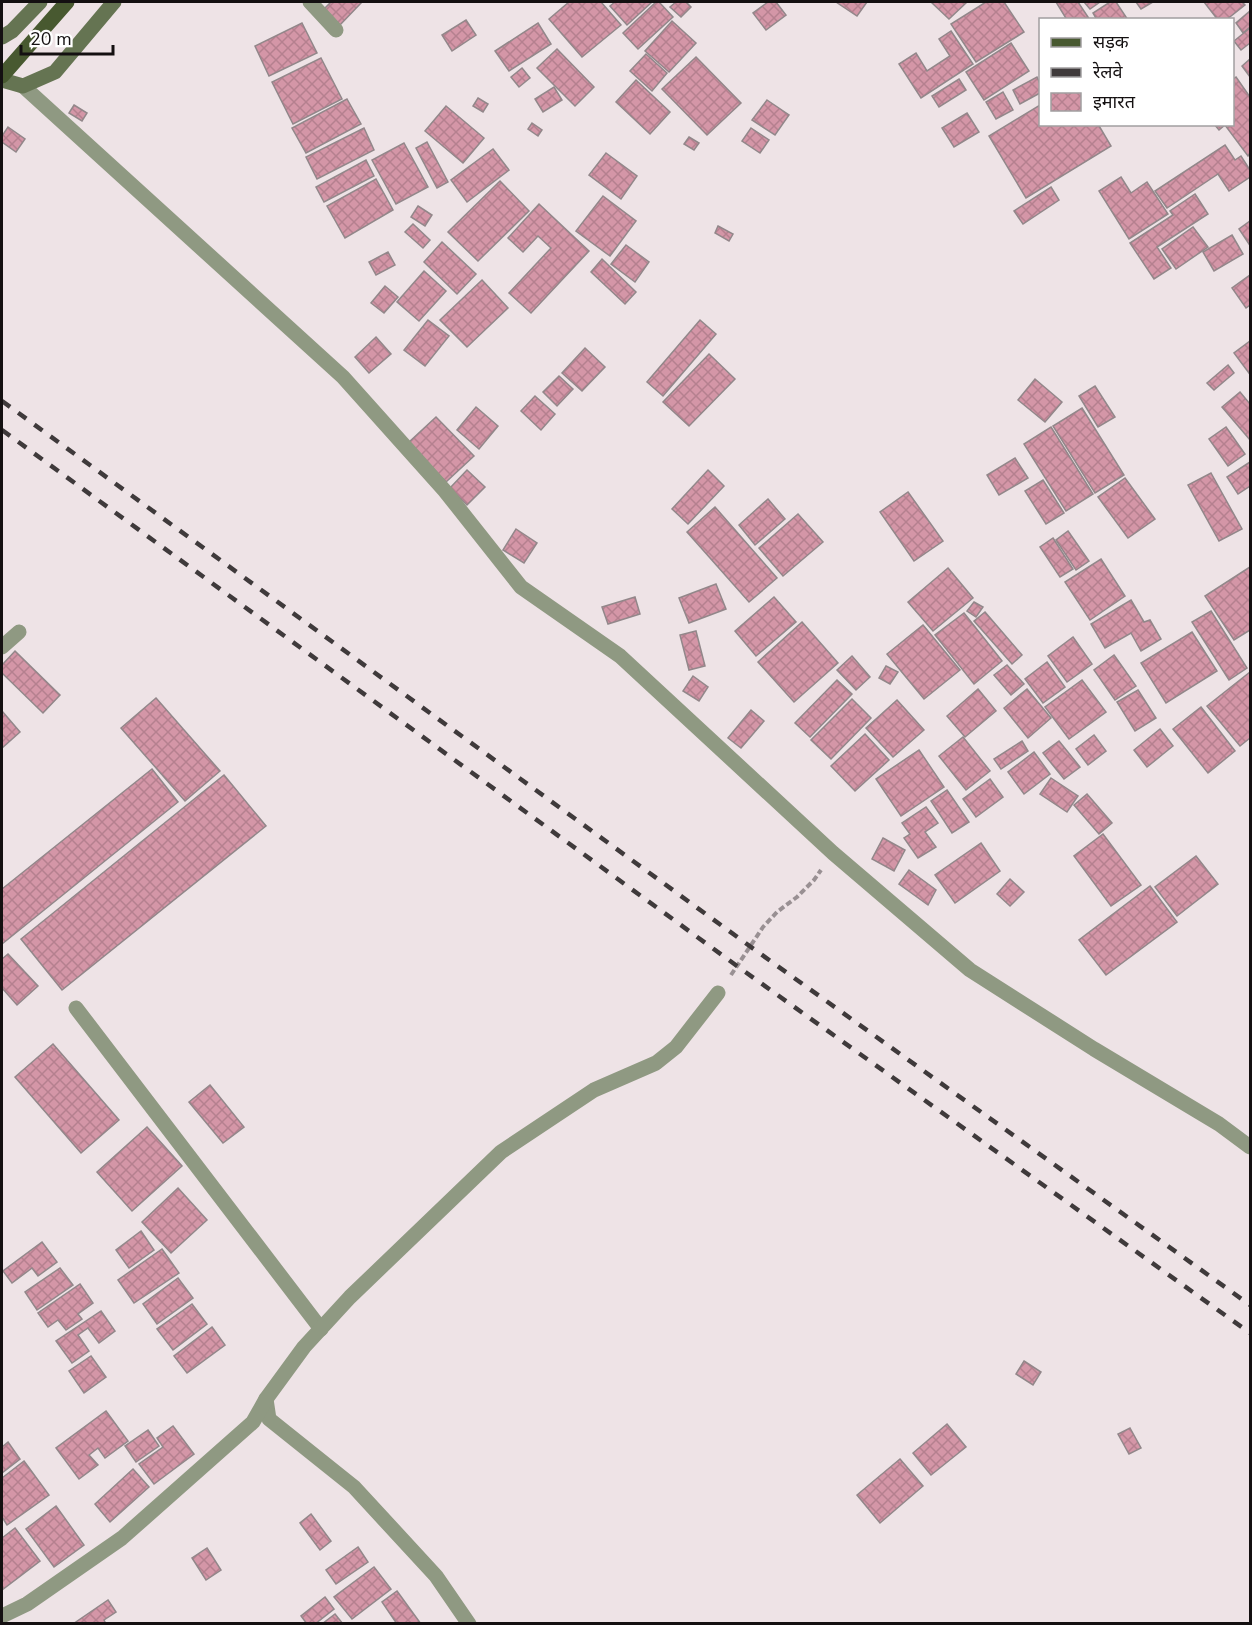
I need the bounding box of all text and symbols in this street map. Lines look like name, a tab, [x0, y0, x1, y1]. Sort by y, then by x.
scale bar	[21, 18, 112, 56]
legend	[1039, 18, 1234, 126]
text: 20 m	[30, 27, 72, 51]
text: सड़क	[1093, 30, 1130, 54]
text: रेलवे	[1092, 60, 1124, 84]
text: इमारत	[1093, 90, 1136, 114]

